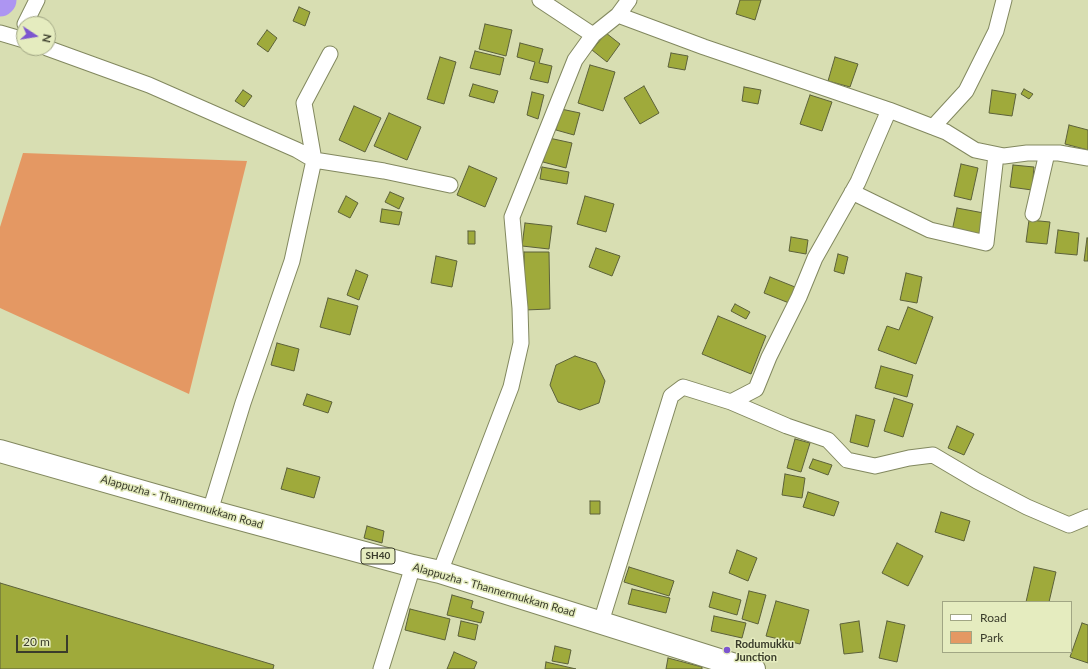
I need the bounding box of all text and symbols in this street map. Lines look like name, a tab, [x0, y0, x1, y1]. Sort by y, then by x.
north arrow	[16, 16, 56, 56]
text: N	[40, 33, 54, 44]
street label: Alappuzha - Thannermukkam Road	[99, 472, 265, 532]
road number: SH40	[361, 548, 395, 564]
street label: Alappuzha - Thannermukkam Road	[411, 560, 577, 620]
legend	[942, 601, 1072, 653]
text: Road	[980, 610, 1007, 625]
scale bar	[18, 627, 70, 653]
text: Park	[980, 630, 1003, 645]
text: 20 m	[23, 634, 50, 649]
place label: Rodumukku Junction	[735, 637, 794, 663]
marker: Rodumukku Junction	[722, 645, 732, 655]

